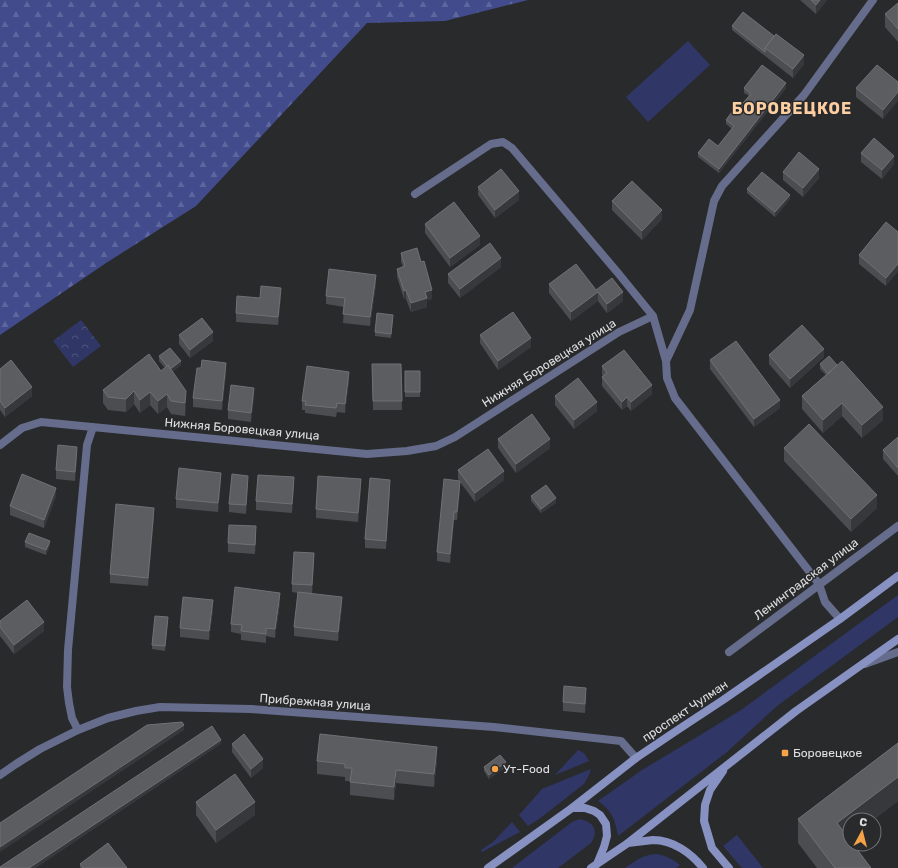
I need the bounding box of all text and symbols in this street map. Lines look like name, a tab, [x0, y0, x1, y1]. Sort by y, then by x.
district label: БОРОВЕЦКОЕ	[732, 99, 852, 118]
street label: Нижняя Боровецкая улица	[479, 316, 619, 410]
street label: Нижняя Боровецкая улица	[164, 415, 320, 443]
street label: Ленинградская улица	[751, 535, 861, 623]
street label: проспект Чулман	[640, 677, 730, 745]
street label: Прибрежная улица	[259, 691, 371, 713]
place label: Боровецкое	[793, 746, 863, 760]
marker: Боровецкое	[780, 748, 790, 758]
place label: Ут-Food	[503, 762, 550, 776]
marker: Ут-Food	[490, 764, 500, 774]
north arrow	[842, 812, 882, 852]
text: С	[859, 816, 868, 830]

